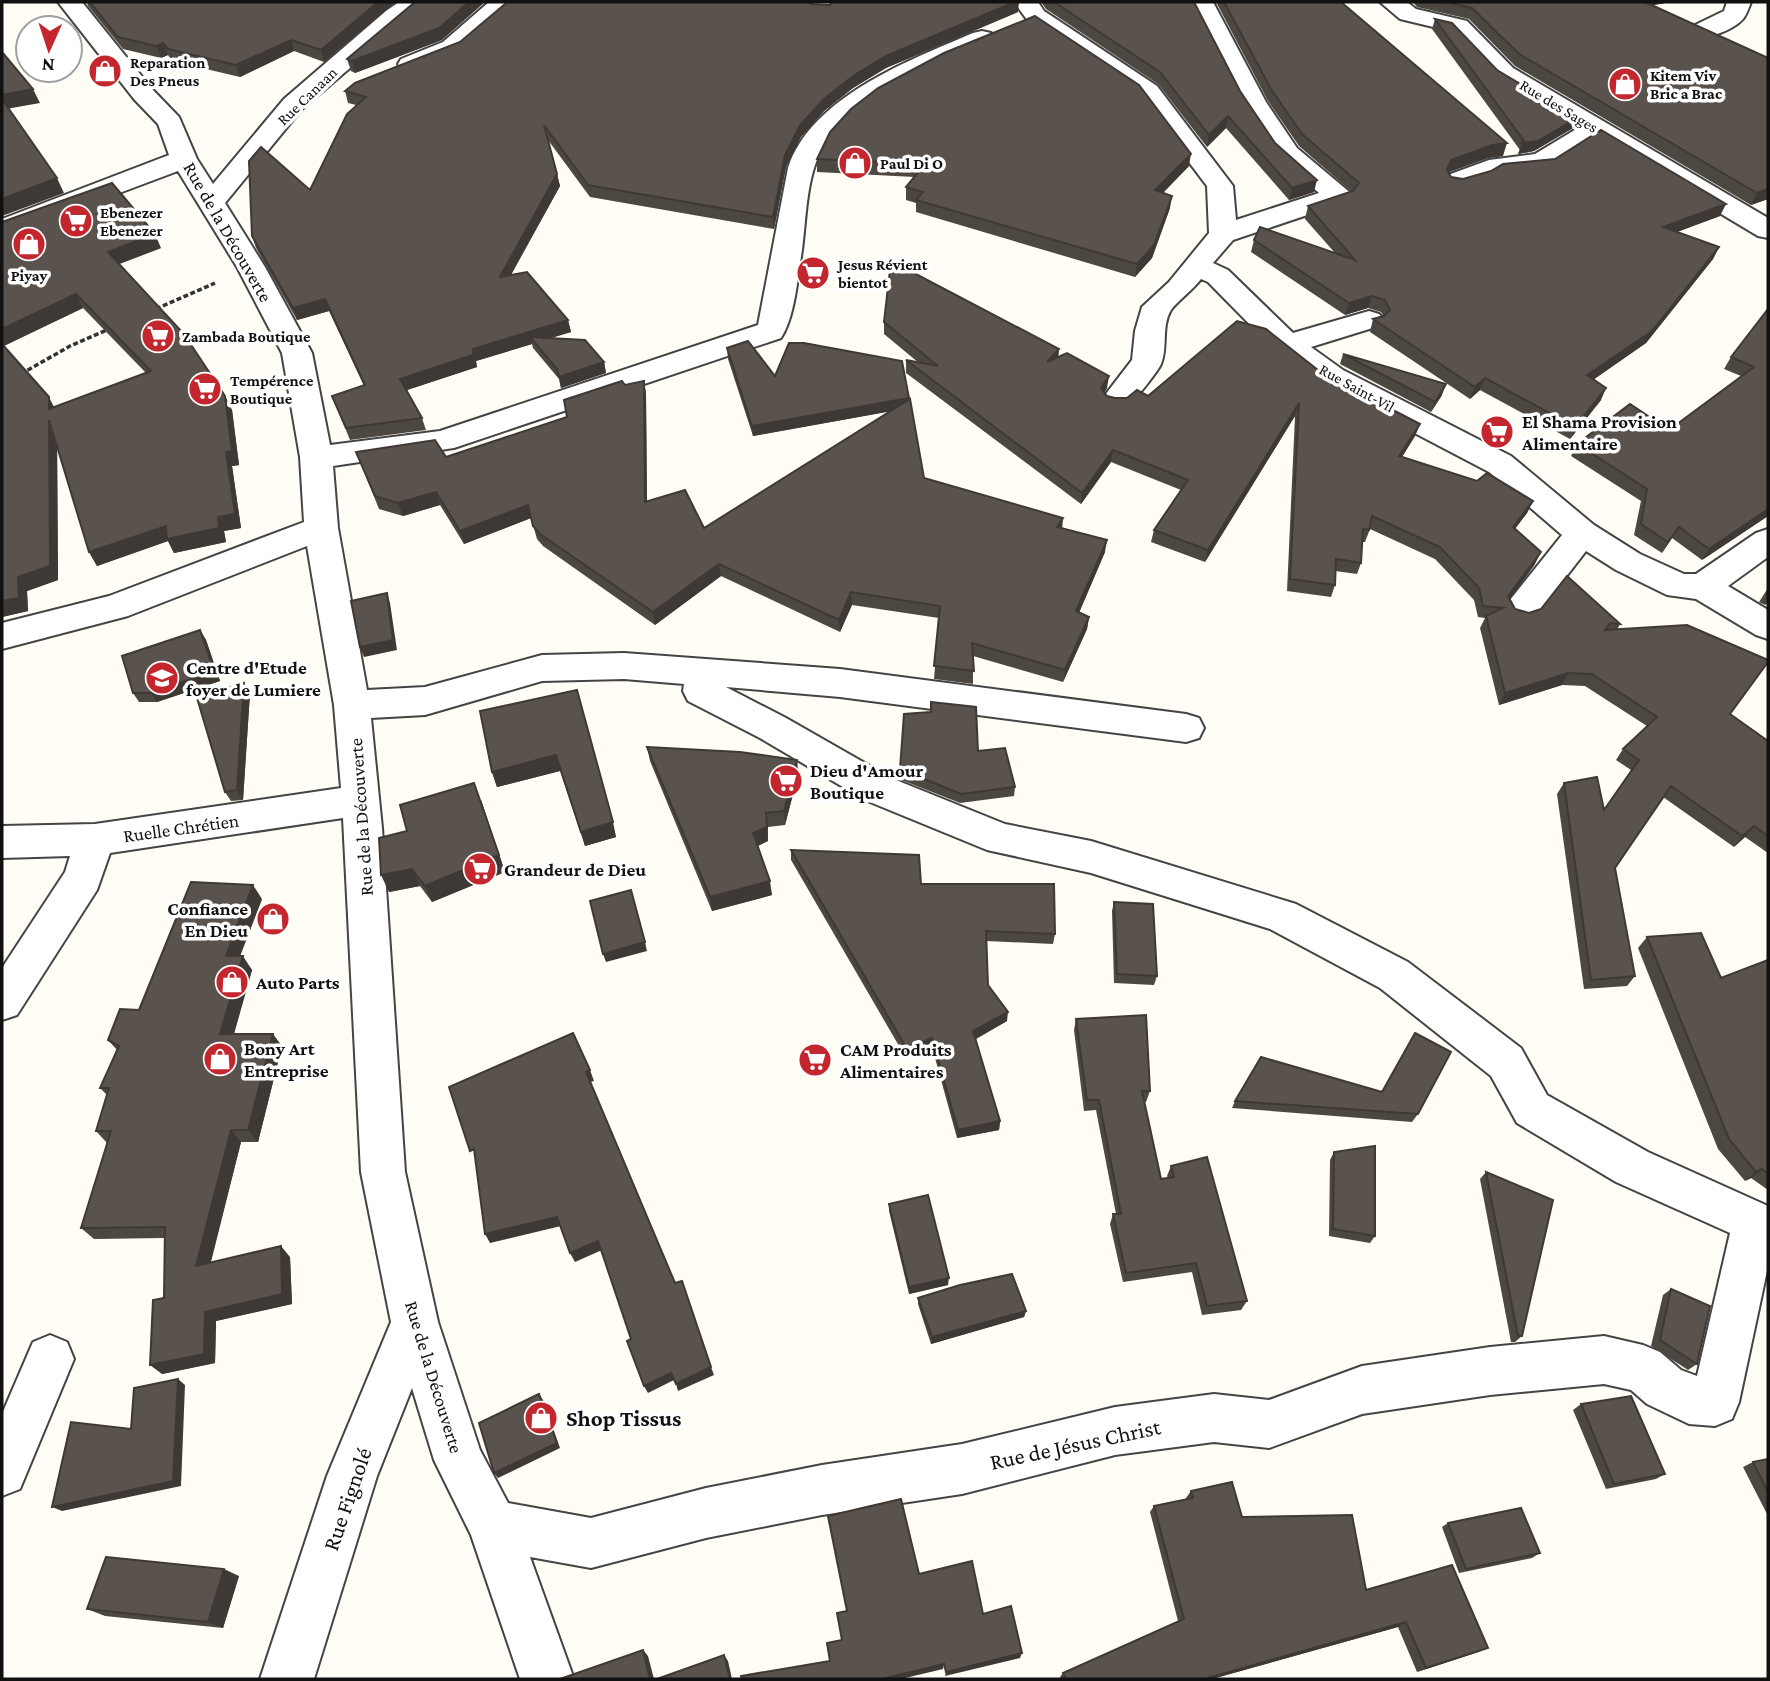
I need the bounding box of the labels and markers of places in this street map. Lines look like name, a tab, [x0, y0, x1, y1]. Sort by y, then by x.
shop icon: Reparation Des Pneus	[86, 52, 124, 90]
place label: Reparation Des Pneus	[130, 54, 205, 89]
shop icon: Kitem Viv Bric a Brac	[1606, 65, 1644, 103]
place label: Kitem Viv Bric a Brac	[1650, 67, 1722, 102]
shop icon: Paul Di O	[836, 144, 874, 182]
place label: Paul Di O	[880, 155, 943, 172]
supermarket icon: Ebenezer Ebenezer	[57, 202, 95, 240]
place label: Ebenezer Ebenezer	[100, 204, 164, 239]
shop icon: Piyay	[10, 225, 48, 263]
supermarket icon: Jesus Révient bientot	[794, 254, 832, 292]
place label: Jesus Révient bientot	[836, 256, 928, 291]
place label: Piyay	[11, 267, 48, 284]
supermarket icon: Zambada Boutique	[139, 317, 177, 355]
place label: Zambada Boutique	[182, 328, 311, 345]
supermarket icon: Tempérence Boutique	[186, 370, 224, 408]
place label: Tempérence Boutique	[230, 372, 314, 407]
place label: El Shama Provision Alimentaire	[1521, 411, 1677, 454]
supermarket icon: El Shama Provision Alimentaire	[1478, 413, 1516, 451]
place label: Centre d'Etude foyer de Lumiere	[186, 657, 321, 700]
school or university icon: Centre d'Etude foyer de Lumiere	[143, 659, 181, 697]
place label: Dieu d'Amour Boutique	[810, 760, 924, 803]
supermarket icon: Dieu d'Amour Boutique	[767, 762, 805, 800]
supermarket icon: Grandeur de Dieu	[461, 850, 499, 888]
place label: Grandeur de Dieu	[504, 859, 646, 880]
place label: Confiance En Dieu	[167, 898, 248, 941]
shop icon: Confiance En Dieu	[254, 900, 292, 938]
shop icon: Auto Parts	[213, 963, 251, 1001]
place label: Auto Parts	[255, 972, 340, 993]
place label: Bony Art Entreprise	[244, 1038, 329, 1081]
place label: CAM Produits Alimentaires	[839, 1039, 952, 1082]
shop icon: Bony Art Entreprise	[201, 1040, 239, 1078]
supermarket icon: CAM Produits Alimentaires	[796, 1041, 834, 1079]
shop icon: Shop Tissus	[522, 1399, 560, 1437]
place label: Shop Tissus	[566, 1405, 681, 1431]

